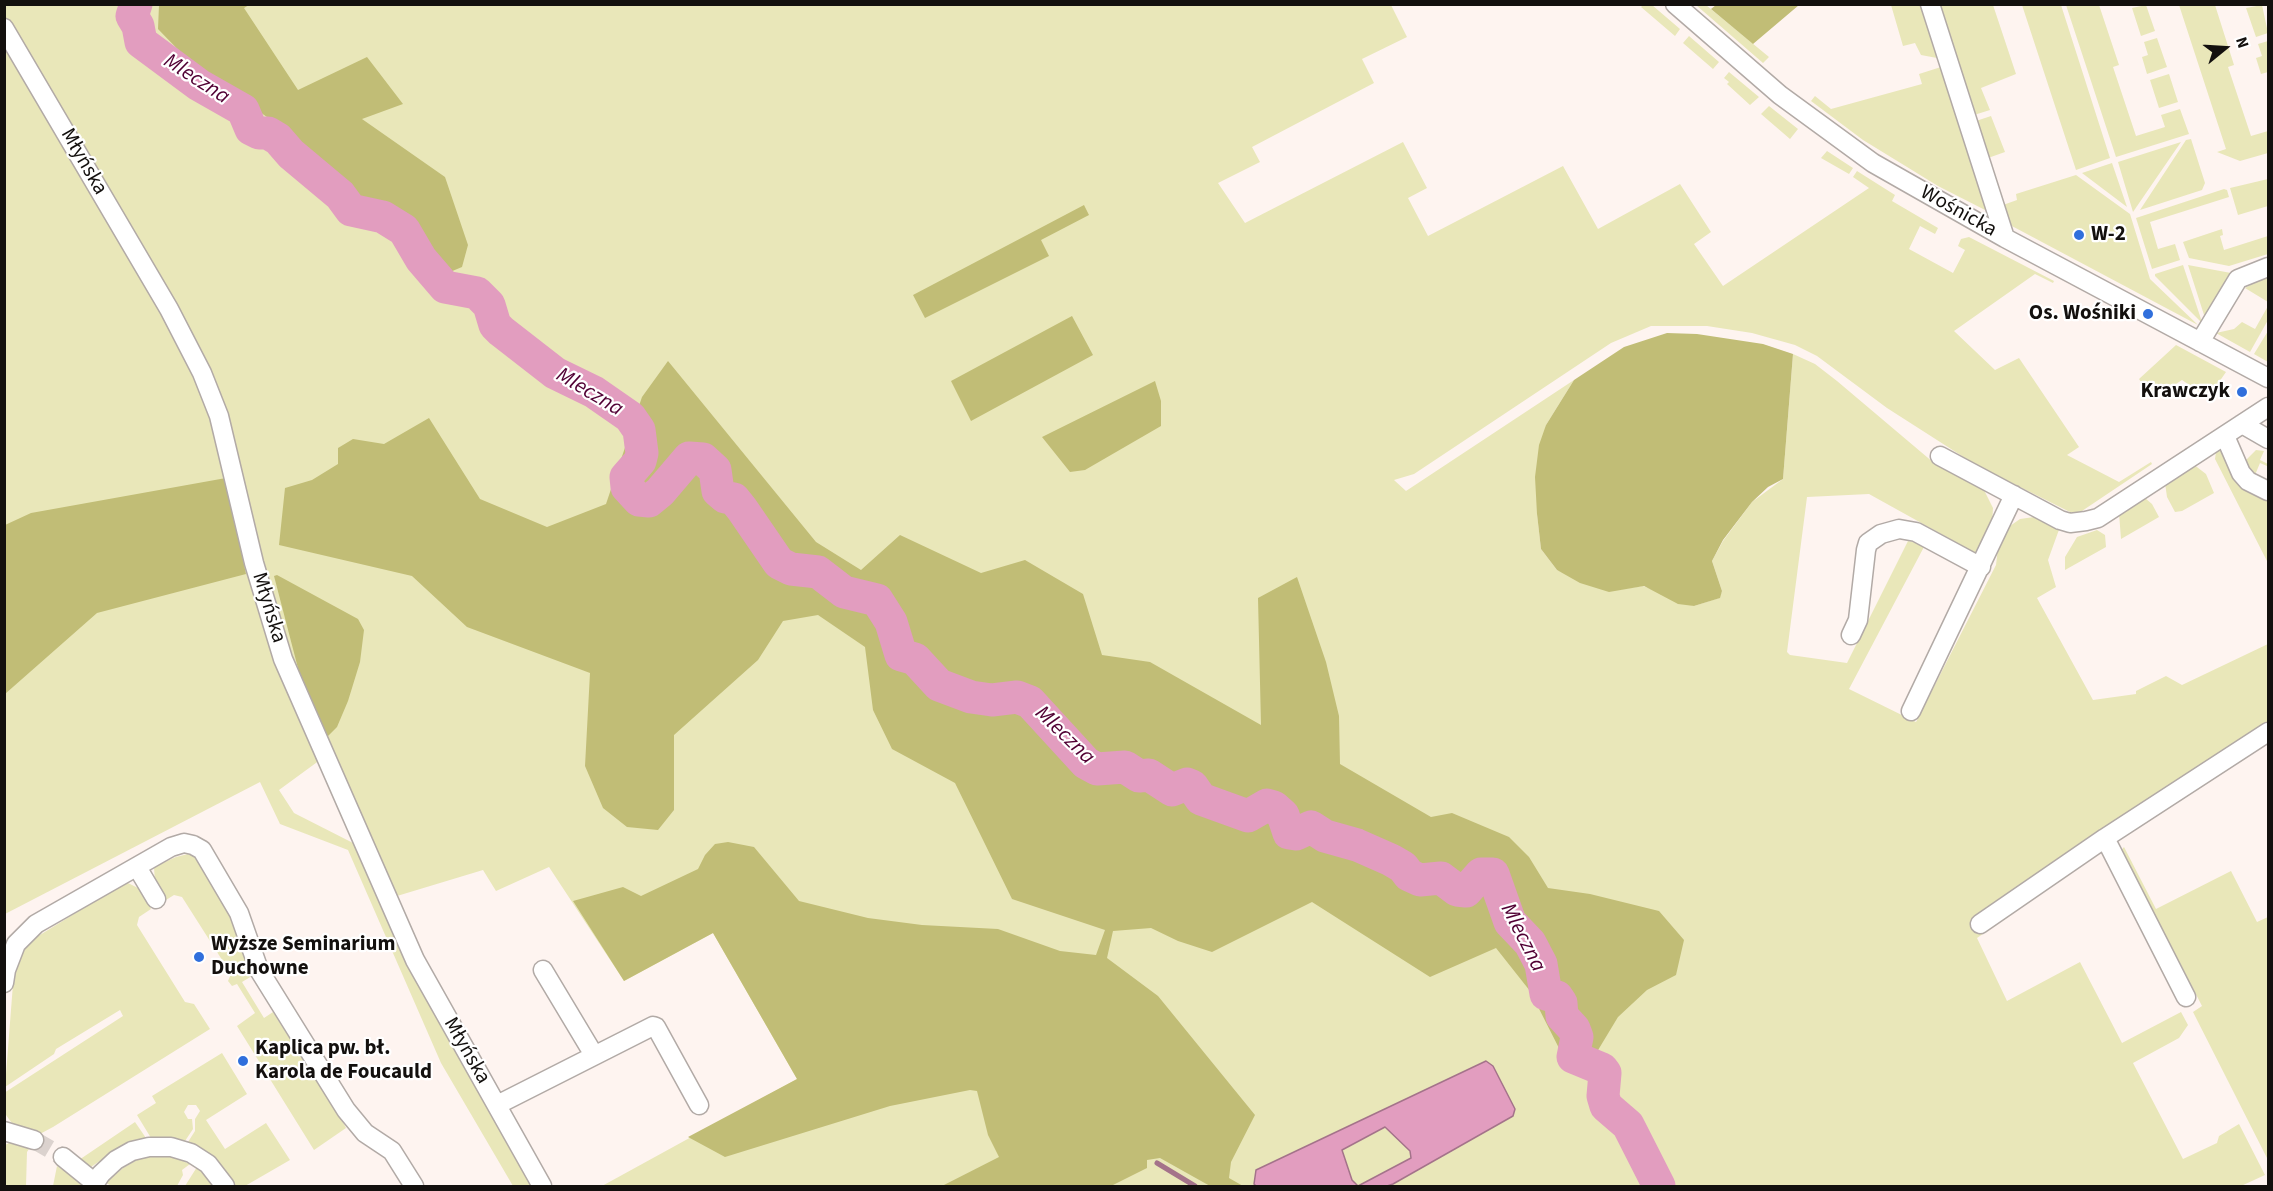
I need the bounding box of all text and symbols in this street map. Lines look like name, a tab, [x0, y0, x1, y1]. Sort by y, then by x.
north arrow	[2195, 18, 2255, 78]
text: N	[2230, 34, 2254, 51]
water label: Mleczna	[158, 49, 234, 111]
street label: Młyńska	[54, 124, 112, 200]
street label: Wośnicka	[1915, 181, 2001, 243]
place label: W-2	[2091, 222, 2126, 248]
marker: W-2	[2072, 228, 2086, 242]
place label: Os. Wośniki	[2029, 301, 2136, 327]
marker: Os. Wośniki	[2141, 307, 2155, 321]
water label: Mleczna	[551, 363, 627, 423]
place label: Krawczyk	[2140, 379, 2230, 405]
marker: Krawczyk	[2235, 385, 2249, 399]
street label: Młyńska	[245, 570, 291, 646]
water label: Mleczna	[1028, 701, 1100, 771]
water label: Mleczna	[1494, 899, 1550, 977]
place label: Wyższe Seminarium Duchowne	[211, 932, 395, 982]
marker: Wyższe Seminarium Duchowne	[192, 950, 206, 964]
street label: Młyńska	[437, 1013, 495, 1089]
place label: Kaplica pw. bł. Karola de Foucauld	[255, 1036, 432, 1086]
marker: Kaplica pw. bł. Karola de Foucauld	[236, 1054, 250, 1068]

